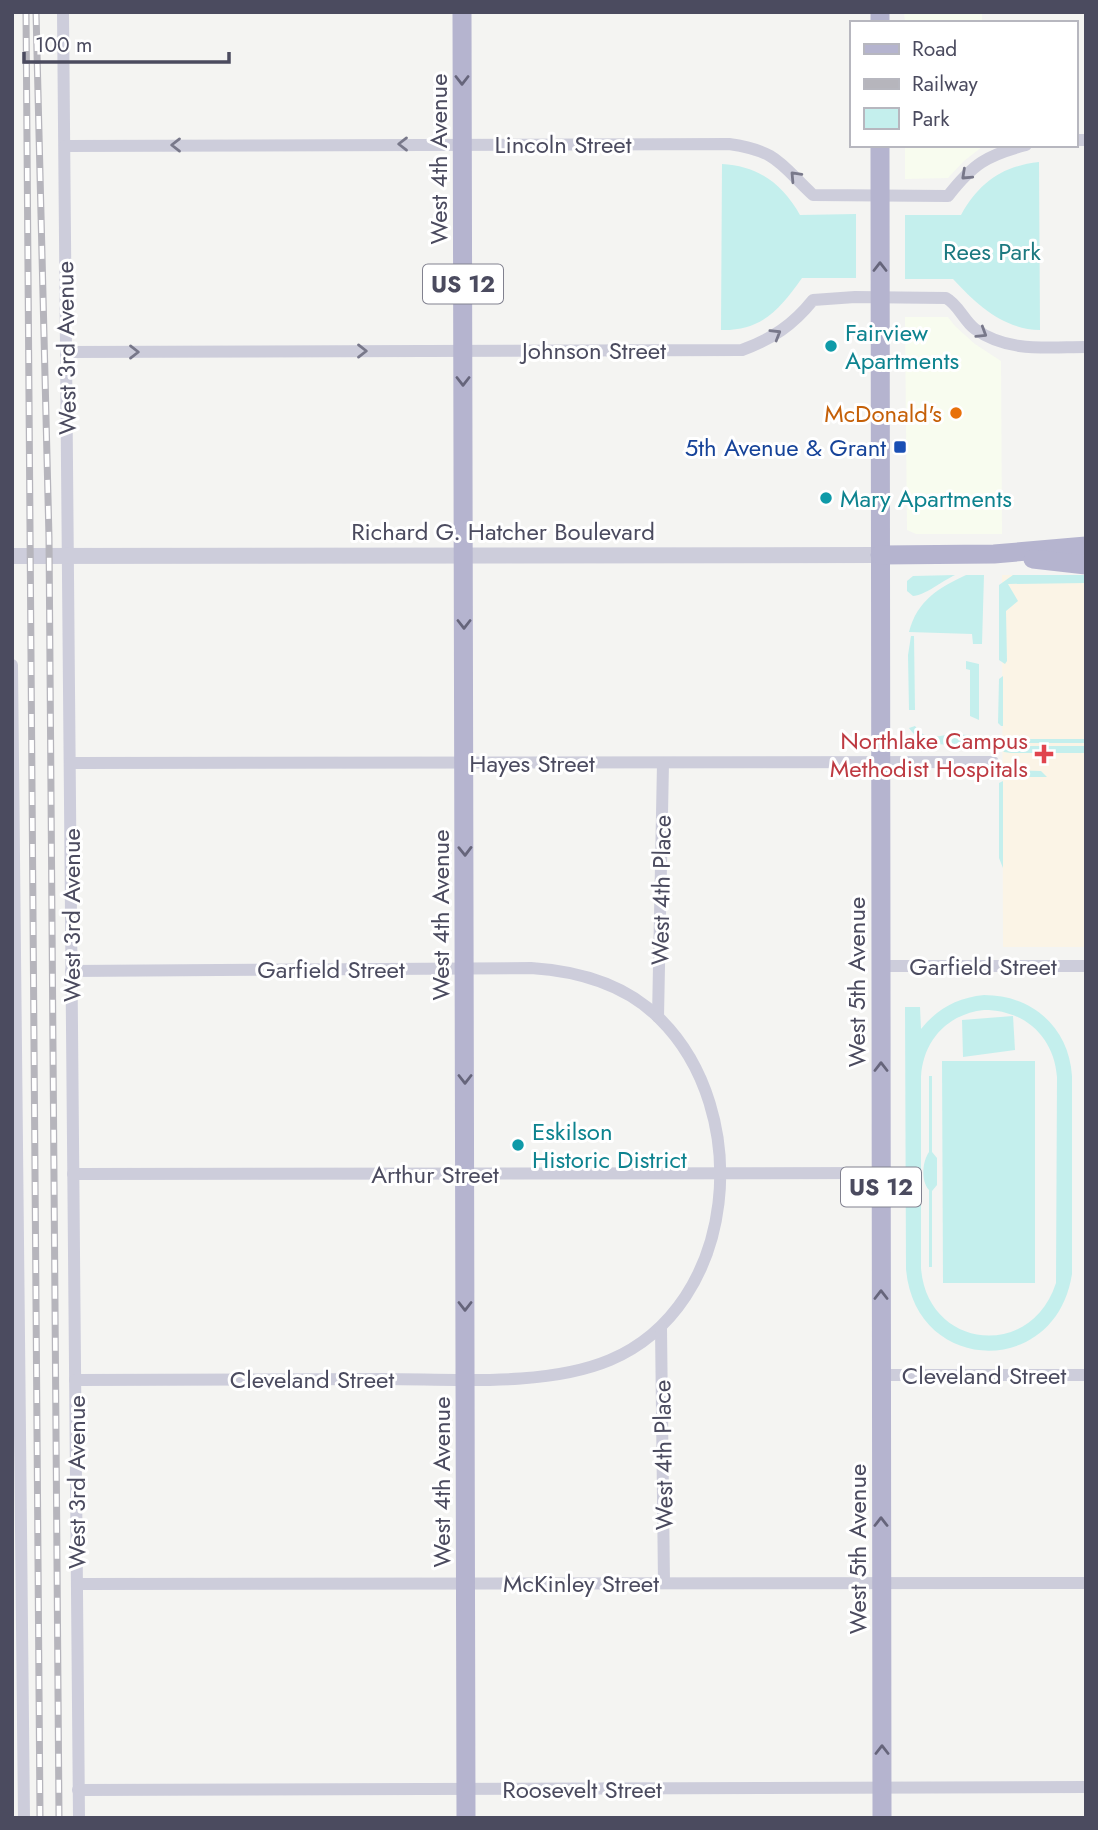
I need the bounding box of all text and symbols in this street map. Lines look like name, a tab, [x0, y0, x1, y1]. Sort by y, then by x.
scale bar	[24, 21, 229, 65]
legend	[850, 21, 1077, 147]
text: 100 m	[35, 30, 92, 60]
text: Road	[912, 34, 957, 64]
text: Railway	[912, 69, 978, 99]
street label: West 4th Avenue	[421, 73, 456, 245]
one-way arrow	[455, 75, 470, 86]
text: Park	[912, 104, 950, 134]
street label: Lincoln Street	[495, 127, 632, 162]
one-way arrow	[170, 137, 181, 153]
one-way arrow	[398, 137, 409, 152]
one-way arrow	[961, 167, 974, 180]
one-way arrow	[791, 171, 804, 184]
park label: Rees Park	[943, 234, 1041, 269]
street label: West 3rd Avenue	[47, 261, 85, 435]
one-way arrow	[872, 261, 888, 271]
road number: US 12	[423, 264, 503, 304]
place label: Fairview Apartments	[845, 315, 959, 378]
one-way arrow	[975, 324, 988, 337]
one-way arrow	[768, 330, 781, 343]
street label: Johnson Street	[519, 333, 666, 368]
marker: Fairview Apartments	[823, 338, 839, 354]
one-way arrow	[357, 343, 368, 358]
one-way arrow	[130, 344, 140, 360]
one-way arrow	[456, 376, 471, 387]
place label: McDonald's	[824, 396, 942, 431]
marker: McDonald's	[948, 405, 964, 421]
place label: 5th Avenue & Grant	[685, 430, 886, 465]
marker: 5th Avenue & Grant	[892, 439, 908, 455]
place label: Mary Apartments	[840, 481, 1012, 516]
marker: Mary Apartments	[818, 490, 834, 506]
street label: Richard G. Hatcher Boulevard	[351, 514, 655, 549]
one-way arrow	[456, 619, 472, 630]
place label: Northlake Campus Methodist Hospitals	[830, 723, 1028, 786]
marker: Northlake Campus Methodist Hospitals	[1034, 744, 1054, 764]
street label: Hayes Street	[469, 746, 595, 781]
street label: West 4th Place	[642, 814, 680, 966]
street label: West 3rd Avenue	[54, 828, 89, 1002]
street label: West 4th Avenue	[423, 829, 458, 1001]
one-way arrow	[457, 847, 473, 857]
street label: West 5th Avenue	[839, 897, 874, 1067]
street label: Garfield Street	[909, 949, 1057, 984]
street label: Garfield Street	[257, 952, 405, 987]
one-way arrow	[873, 1061, 889, 1072]
one-way arrow	[457, 1074, 473, 1085]
place label: Eskilson Historic District	[532, 1114, 687, 1177]
marker: Eskilson Historic District	[510, 1137, 526, 1153]
street label: Arthur Street	[371, 1157, 499, 1192]
road number: US 12	[841, 1168, 921, 1206]
one-way arrow	[873, 1289, 889, 1299]
one-way arrow	[457, 1302, 473, 1312]
street label: Cleveland Street	[902, 1358, 1066, 1393]
street label: Cleveland Street	[230, 1362, 394, 1397]
street label: West 4th Place	[644, 1379, 682, 1531]
street label: West 3rd Avenue	[59, 1395, 94, 1569]
street label: West 4th Avenue	[424, 1396, 459, 1568]
street label: West 5th Avenue	[840, 1464, 875, 1634]
one-way arrow	[873, 1516, 889, 1527]
street label: McKinley Street	[503, 1566, 659, 1601]
one-way arrow	[874, 1744, 890, 1754]
street label: Roosevelt Street	[502, 1772, 662, 1807]

